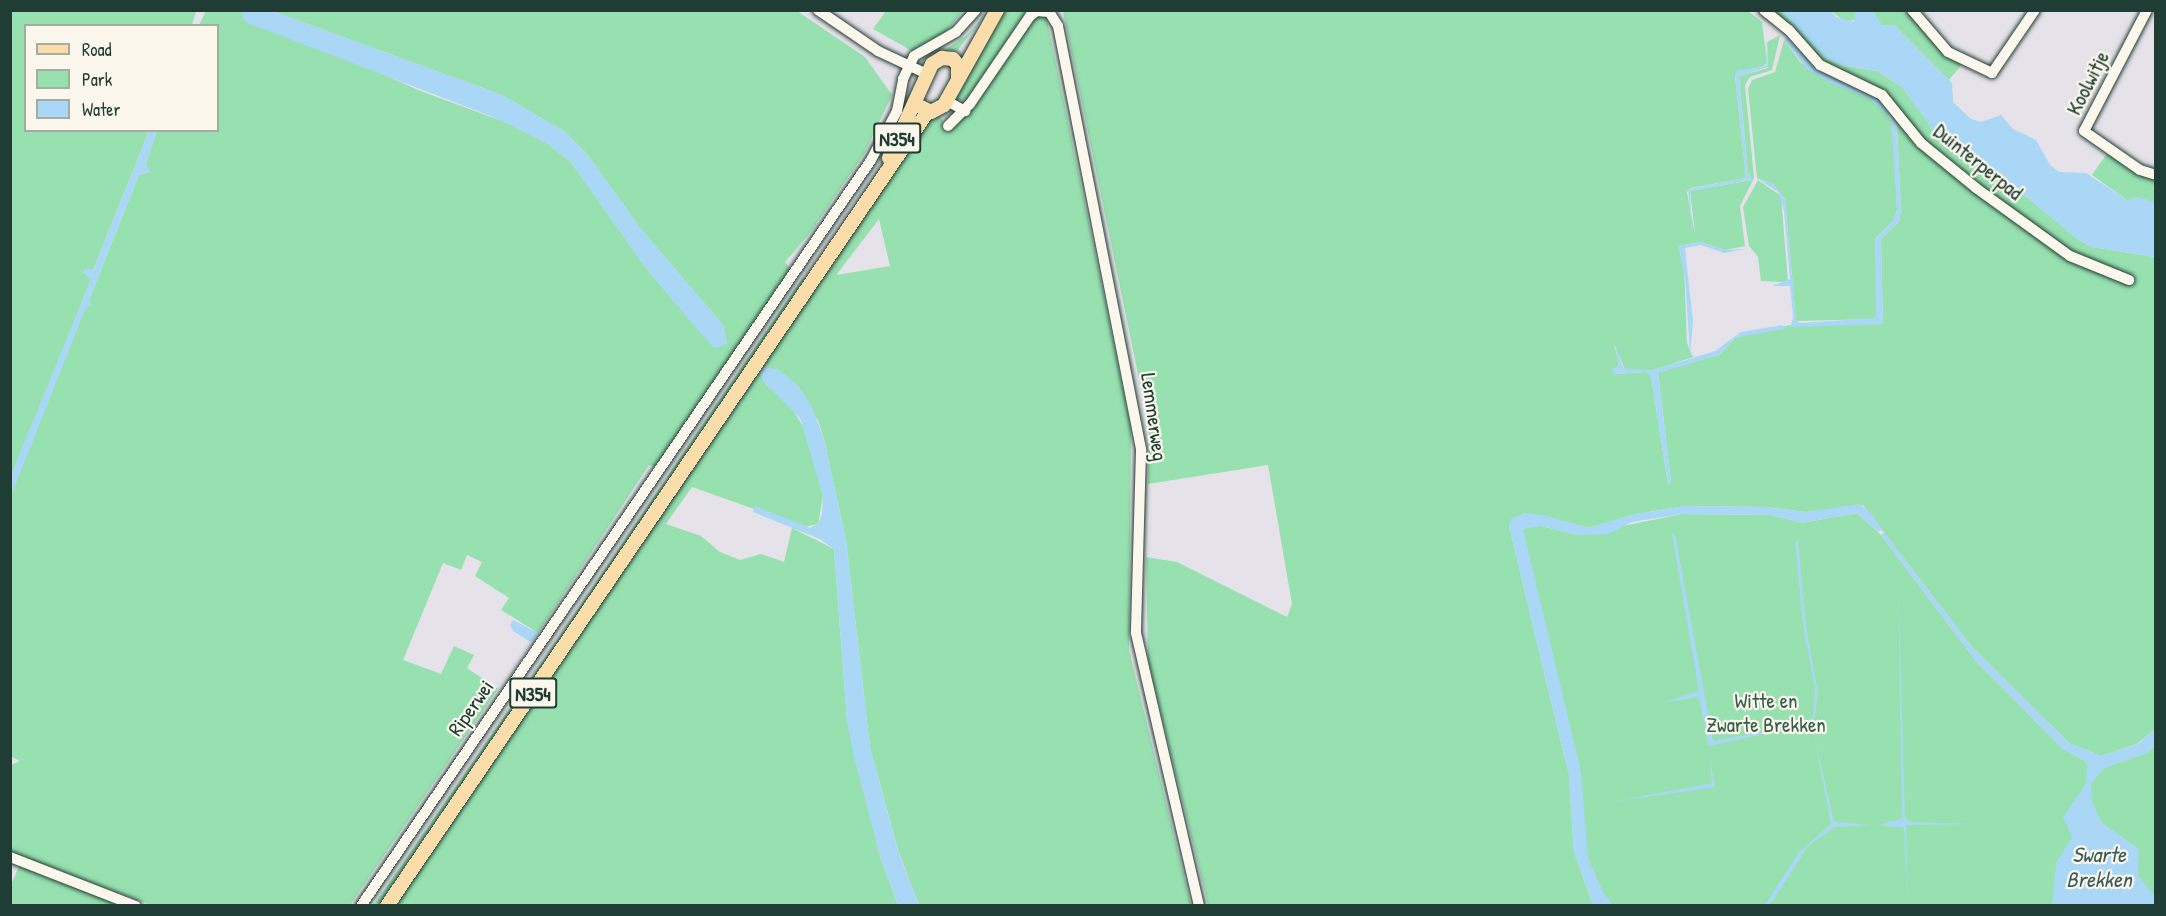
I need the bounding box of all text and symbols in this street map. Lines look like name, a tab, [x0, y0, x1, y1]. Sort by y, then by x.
legend	[24, 24, 219, 132]
text: Road	[82, 37, 112, 62]
street label: Koolwitje	[2061, 47, 2115, 119]
text: Park	[82, 67, 112, 92]
text: Water	[82, 97, 120, 122]
street label: Duinterperpad	[1928, 119, 2028, 205]
road number: N354	[873, 121, 921, 155]
street label: Lemmerweg	[1135, 371, 1173, 463]
street label: Riperwei	[443, 675, 499, 741]
road number: N354	[509, 676, 557, 710]
park label: Witte en Zwarte Brekken	[1706, 688, 1826, 738]
water label: Swarte Brekken	[2066, 841, 2132, 892]

